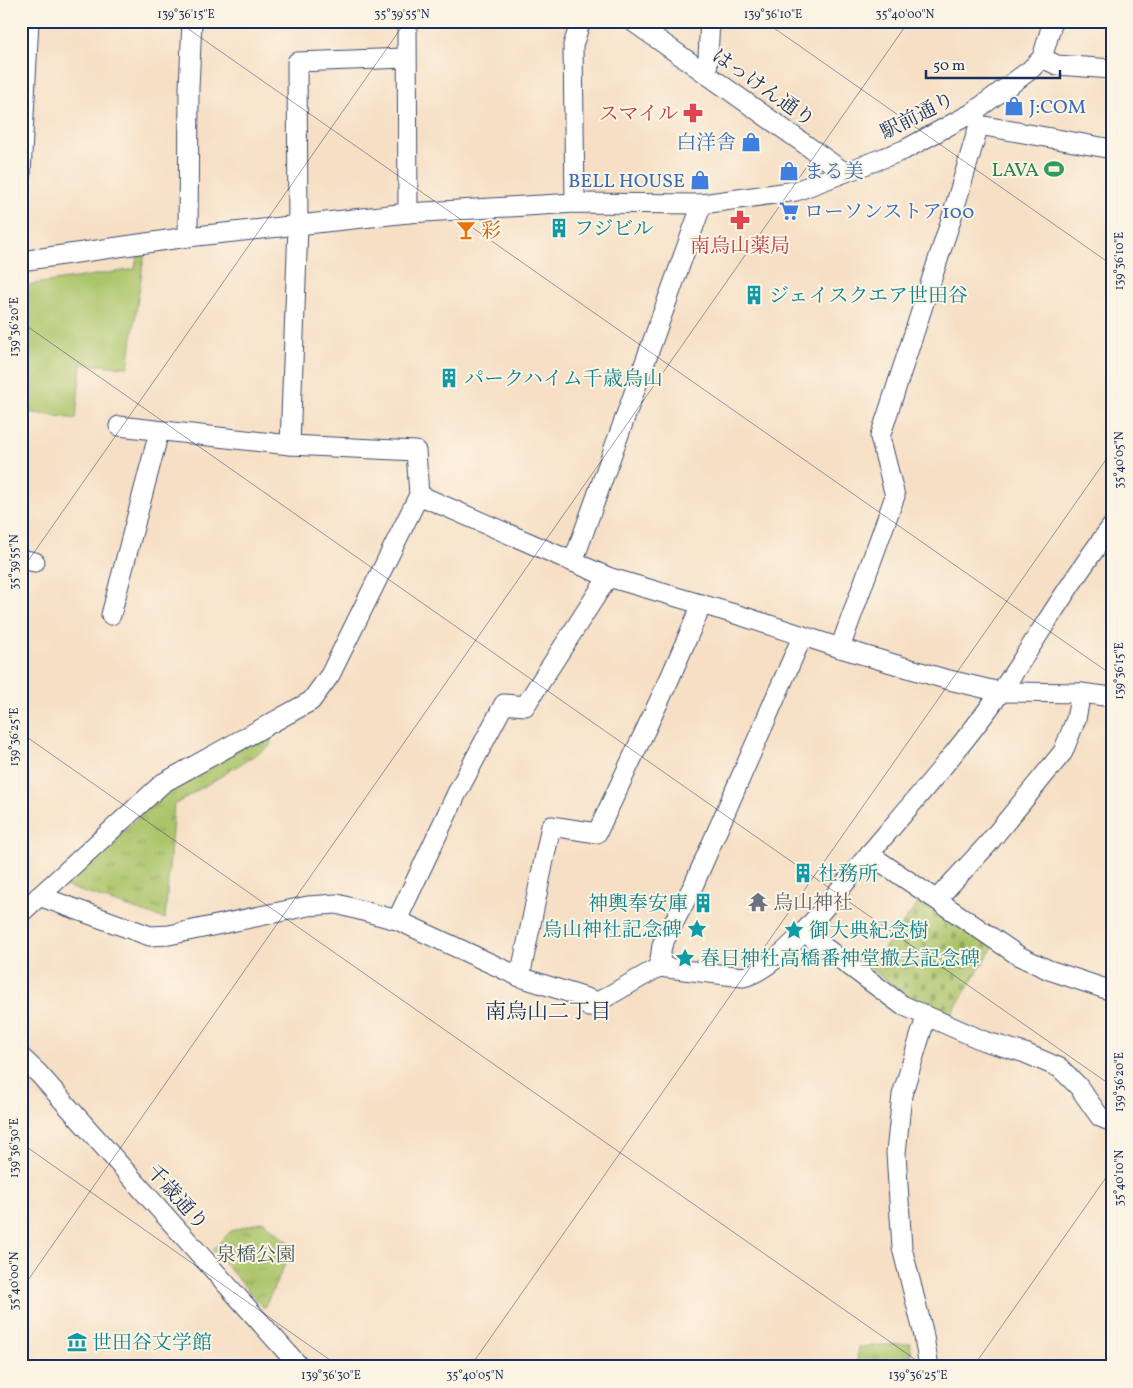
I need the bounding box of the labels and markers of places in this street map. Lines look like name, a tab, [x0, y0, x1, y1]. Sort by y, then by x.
place label: J:COM	[1029, 94, 1086, 122]
shop icon: J:COM	[1003, 95, 1025, 117]
place label: スマイル	[599, 101, 678, 129]
pharmacy icon: スマイル	[682, 102, 704, 124]
place label: 白洋舎	[676, 130, 736, 158]
shop icon: 白洋舎	[740, 131, 762, 153]
place label: LAVA	[992, 157, 1039, 185]
sports icon: LAVA	[1043, 158, 1065, 180]
place label: まる美	[804, 159, 864, 187]
shop icon: まる美	[778, 160, 800, 182]
place label: BELL HOUSE	[568, 168, 685, 196]
shop icon: BELL HOUSE	[689, 169, 711, 191]
place label: ローソンストア100	[804, 199, 974, 227]
supermarket icon: ローソンストア100	[778, 200, 800, 222]
pharmacy icon: 南烏山薬局	[729, 209, 751, 231]
place label: フジビル	[574, 216, 653, 244]
building icon: フジビル	[548, 217, 570, 239]
place label: 彩	[481, 218, 501, 246]
bar icon: 彩	[455, 219, 477, 241]
place label: 南烏山薬局	[690, 233, 790, 261]
place label: ジェイスクエア世田谷	[769, 283, 968, 311]
building icon: ジェイスクエア世田谷	[743, 284, 765, 306]
place label: パークハイム千歳烏山	[464, 366, 663, 394]
building icon: パークハイム千歳烏山	[438, 367, 460, 389]
place label: 社務所	[818, 861, 878, 889]
building icon: 社務所	[792, 862, 814, 884]
place label: 烏山神社	[773, 890, 853, 918]
place label: 神輿奉安庫	[588, 891, 688, 919]
temple icon: 烏山神社	[747, 891, 769, 913]
building icon: 神輿奉安庫	[692, 892, 714, 914]
place label: 烏山神社記念碑	[542, 917, 682, 945]
place icon: 烏山神社記念碑	[686, 918, 708, 940]
place label: 御大典紀念樹	[809, 918, 929, 946]
place icon: 御大典紀念樹	[783, 919, 805, 941]
place label: 春日神社高橋番神堂撤去記念碑	[700, 946, 980, 974]
place icon: 春日神社高橋番神堂撤去記念碑	[674, 947, 696, 969]
place label: 世田谷文学館	[92, 1330, 212, 1358]
museum icon: 世田谷文学館	[66, 1331, 88, 1353]

